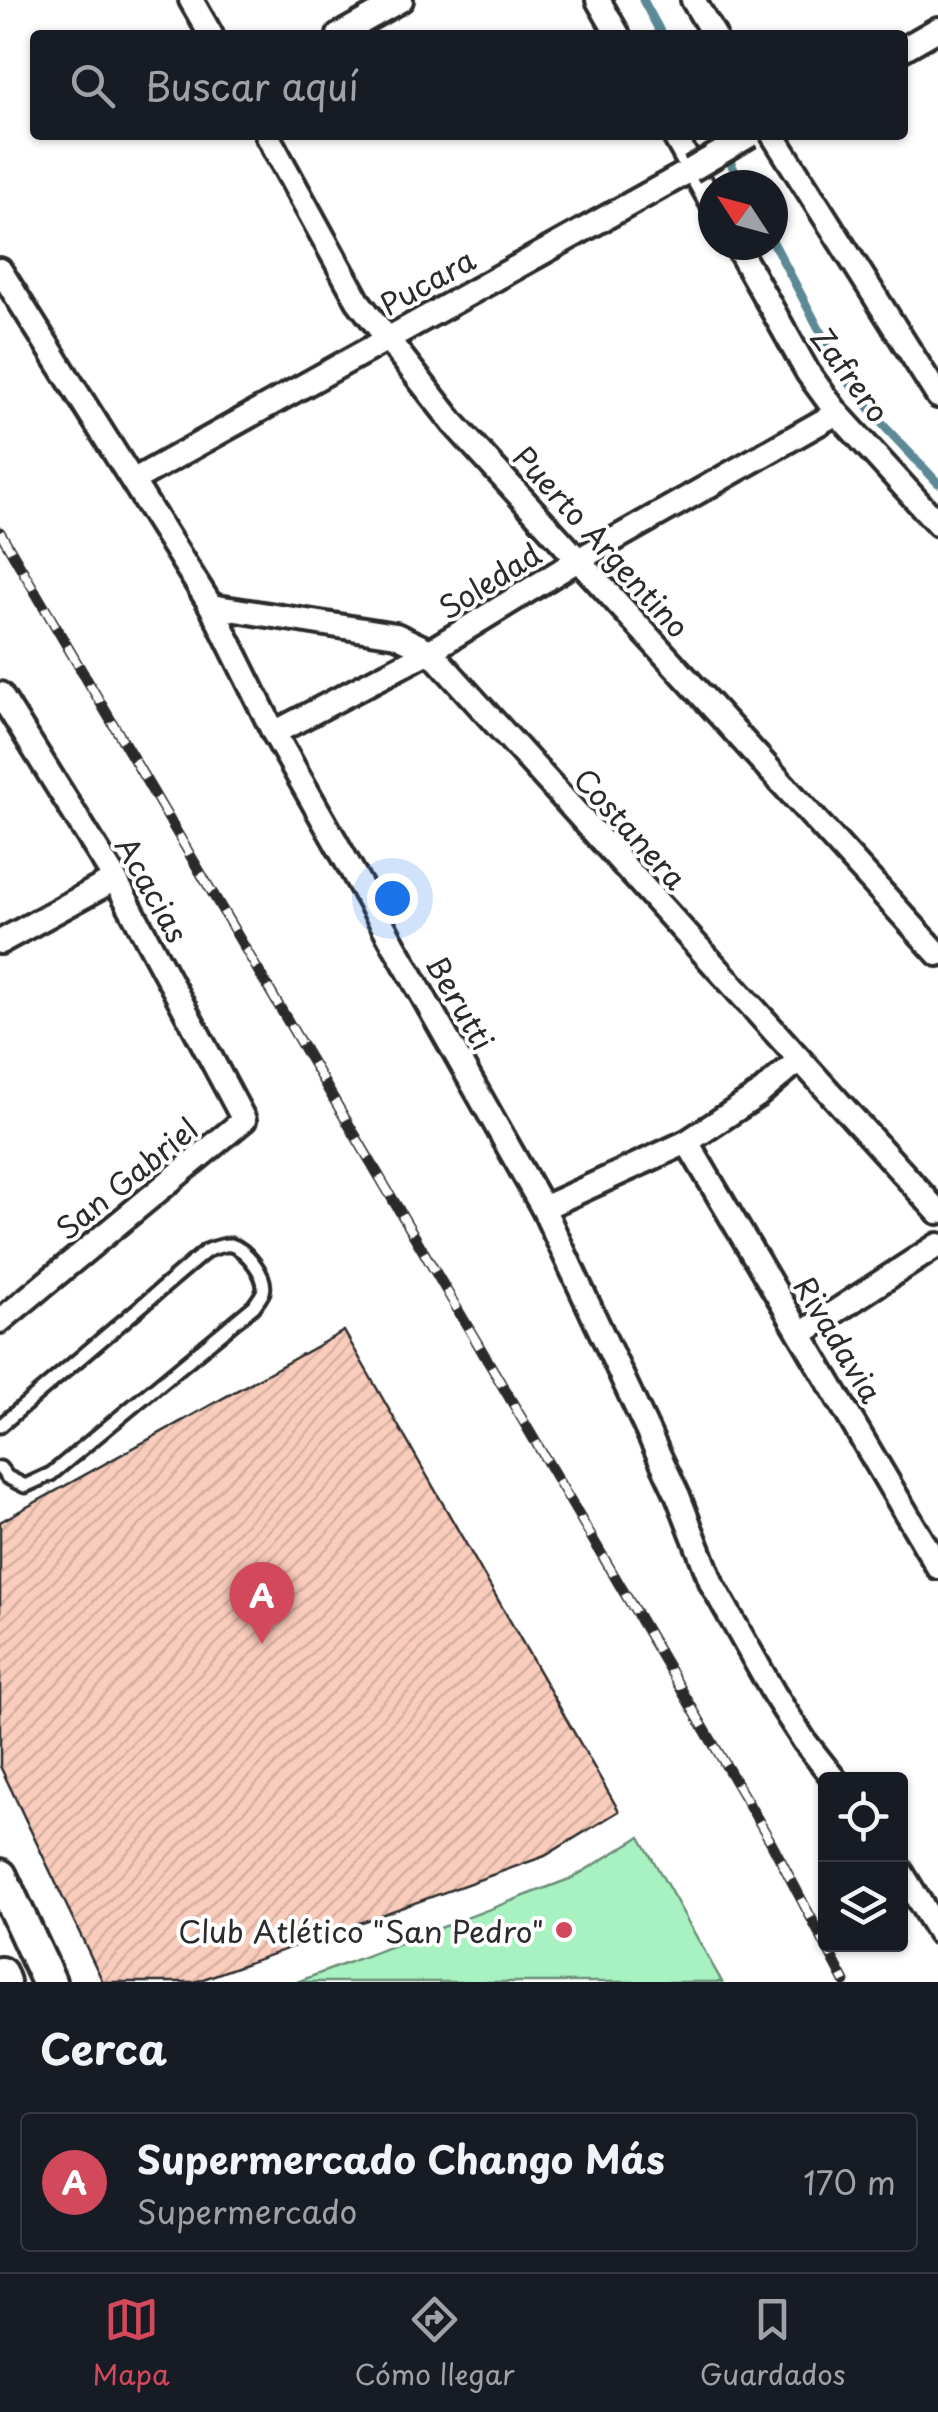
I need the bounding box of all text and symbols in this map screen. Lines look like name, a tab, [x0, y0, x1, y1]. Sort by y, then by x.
search box	[30, 30, 908, 140]
text: Buscar aquí	[145, 57, 359, 114]
icon: search	[65, 58, 120, 113]
north arrow	[698, 170, 788, 260]
street label: Pucara	[371, 236, 483, 326]
street label: Zafrero	[801, 317, 901, 431]
street label: Puerto Argentino	[503, 435, 701, 647]
street label: Soledad	[429, 531, 549, 629]
street label: Costanera	[564, 757, 698, 899]
street label: Acacias	[105, 828, 201, 950]
your location	[367, 873, 418, 924]
street label: Berutti	[416, 946, 506, 1058]
street label: San Gabriel	[45, 1106, 207, 1250]
street label: Rivadavia	[783, 1267, 895, 1411]
pin: A	[230, 1562, 294, 1644]
map controls	[818, 1772, 908, 1952]
button: locate	[818, 1772, 908, 1862]
button: layers	[818, 1862, 908, 1952]
place label: Club Atlético "San Pedro"	[178, 1908, 544, 1953]
marker: Club Atlético "San Pedro"	[553, 1919, 575, 1941]
text: Cerca	[40, 2016, 167, 2079]
text: Supermercado Chango Más	[137, 2130, 665, 2187]
text: A	[62, 2158, 87, 2206]
text: 170 m	[803, 2158, 896, 2206]
text: Supermercado	[137, 2187, 357, 2235]
tab: Mapa	[93, 2292, 170, 2395]
tab: Cómo llegar	[355, 2292, 515, 2395]
tab: Guardados	[700, 2292, 845, 2395]

